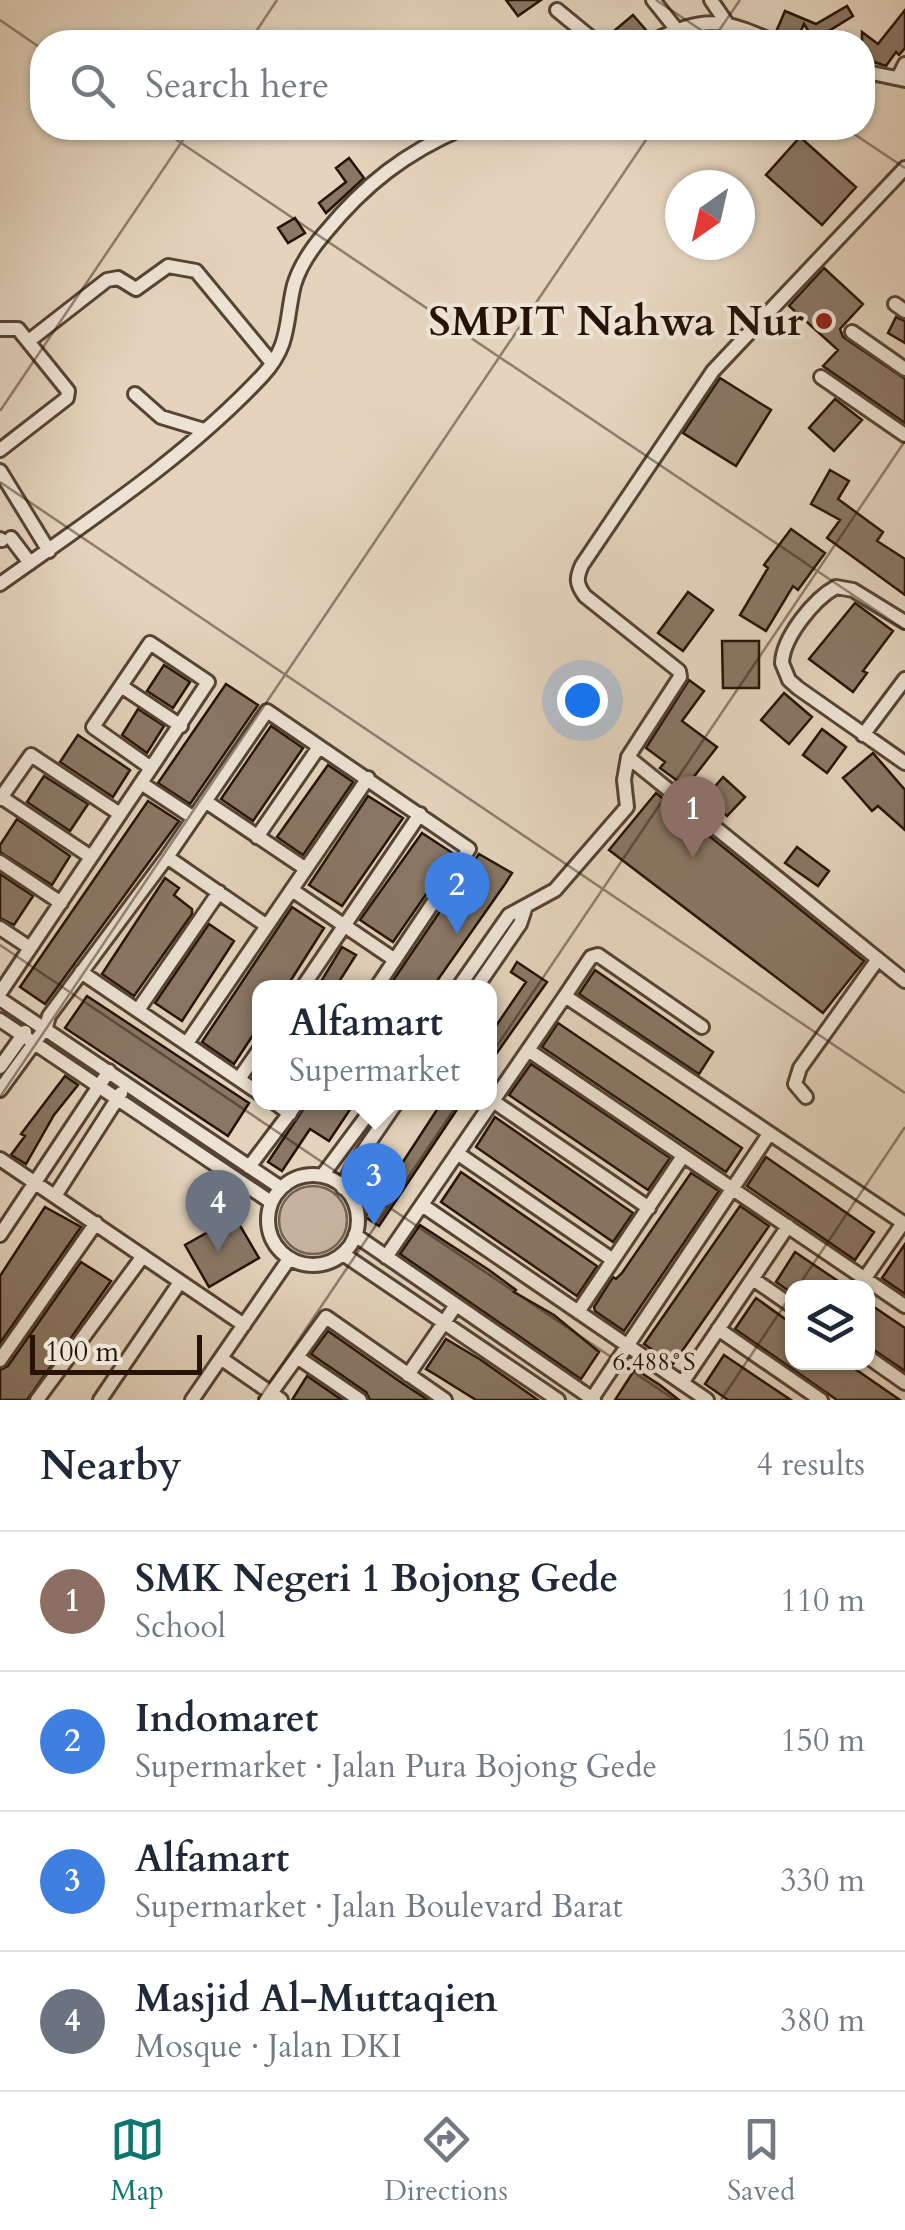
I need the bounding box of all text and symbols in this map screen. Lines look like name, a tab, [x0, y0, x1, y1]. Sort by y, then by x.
search box	[30, 30, 875, 140]
icon: search	[65, 58, 120, 113]
text: Search here	[145, 59, 329, 111]
north arrow	[665, 170, 755, 260]
place label: SMPIT Nahwa Nur	[428, 293, 804, 350]
marker: SMPIT Nahwa Nur	[813, 310, 835, 332]
your location	[557, 675, 608, 726]
pin: 1	[660, 776, 726, 858]
pin: 2	[424, 852, 490, 934]
popup	[252, 980, 497, 1110]
text: Alfamart	[289, 997, 443, 1049]
text: Supermarket	[289, 1049, 460, 1093]
pin: 3	[342, 1142, 406, 1225]
pin: 4	[186, 1170, 250, 1252]
map controls	[785, 1280, 875, 1370]
button: layers	[785, 1280, 875, 1370]
scale bar	[30, 1330, 202, 1374]
text: 100 m	[45, 1333, 119, 1371]
text: 6.488°S	[613, 1345, 695, 1379]
text: Nearby	[40, 1437, 182, 1494]
text: 4 results	[757, 1443, 865, 1487]
text: SMK Negeri 1 Bojong Gede	[135, 1553, 618, 1605]
text: 1	[64, 1579, 81, 1623]
text: 110 m	[780, 1579, 865, 1623]
text: School	[135, 1605, 226, 1649]
text: Indomaret	[135, 1693, 318, 1745]
text: 2	[64, 1719, 81, 1763]
text: 150 m	[780, 1719, 865, 1763]
text: Supermarket · Jalan Pura Bojong Gede	[135, 1745, 657, 1789]
text: Alfamart	[135, 1833, 289, 1885]
text: 3	[64, 1859, 81, 1903]
text: 330 m	[780, 1859, 865, 1903]
text: Supermarket · Jalan Boulevard Barat	[135, 1885, 623, 1929]
text: Masjid Al-Muttaqien	[135, 1973, 498, 2025]
text: 4	[64, 1999, 81, 2043]
text: 380 m	[780, 1999, 865, 2043]
text: Mosque · Jalan DKI	[135, 2025, 402, 2069]
tab: Map	[110, 2112, 165, 2210]
tab: Directions	[384, 2112, 508, 2210]
tab: Saved	[727, 2112, 795, 2210]

